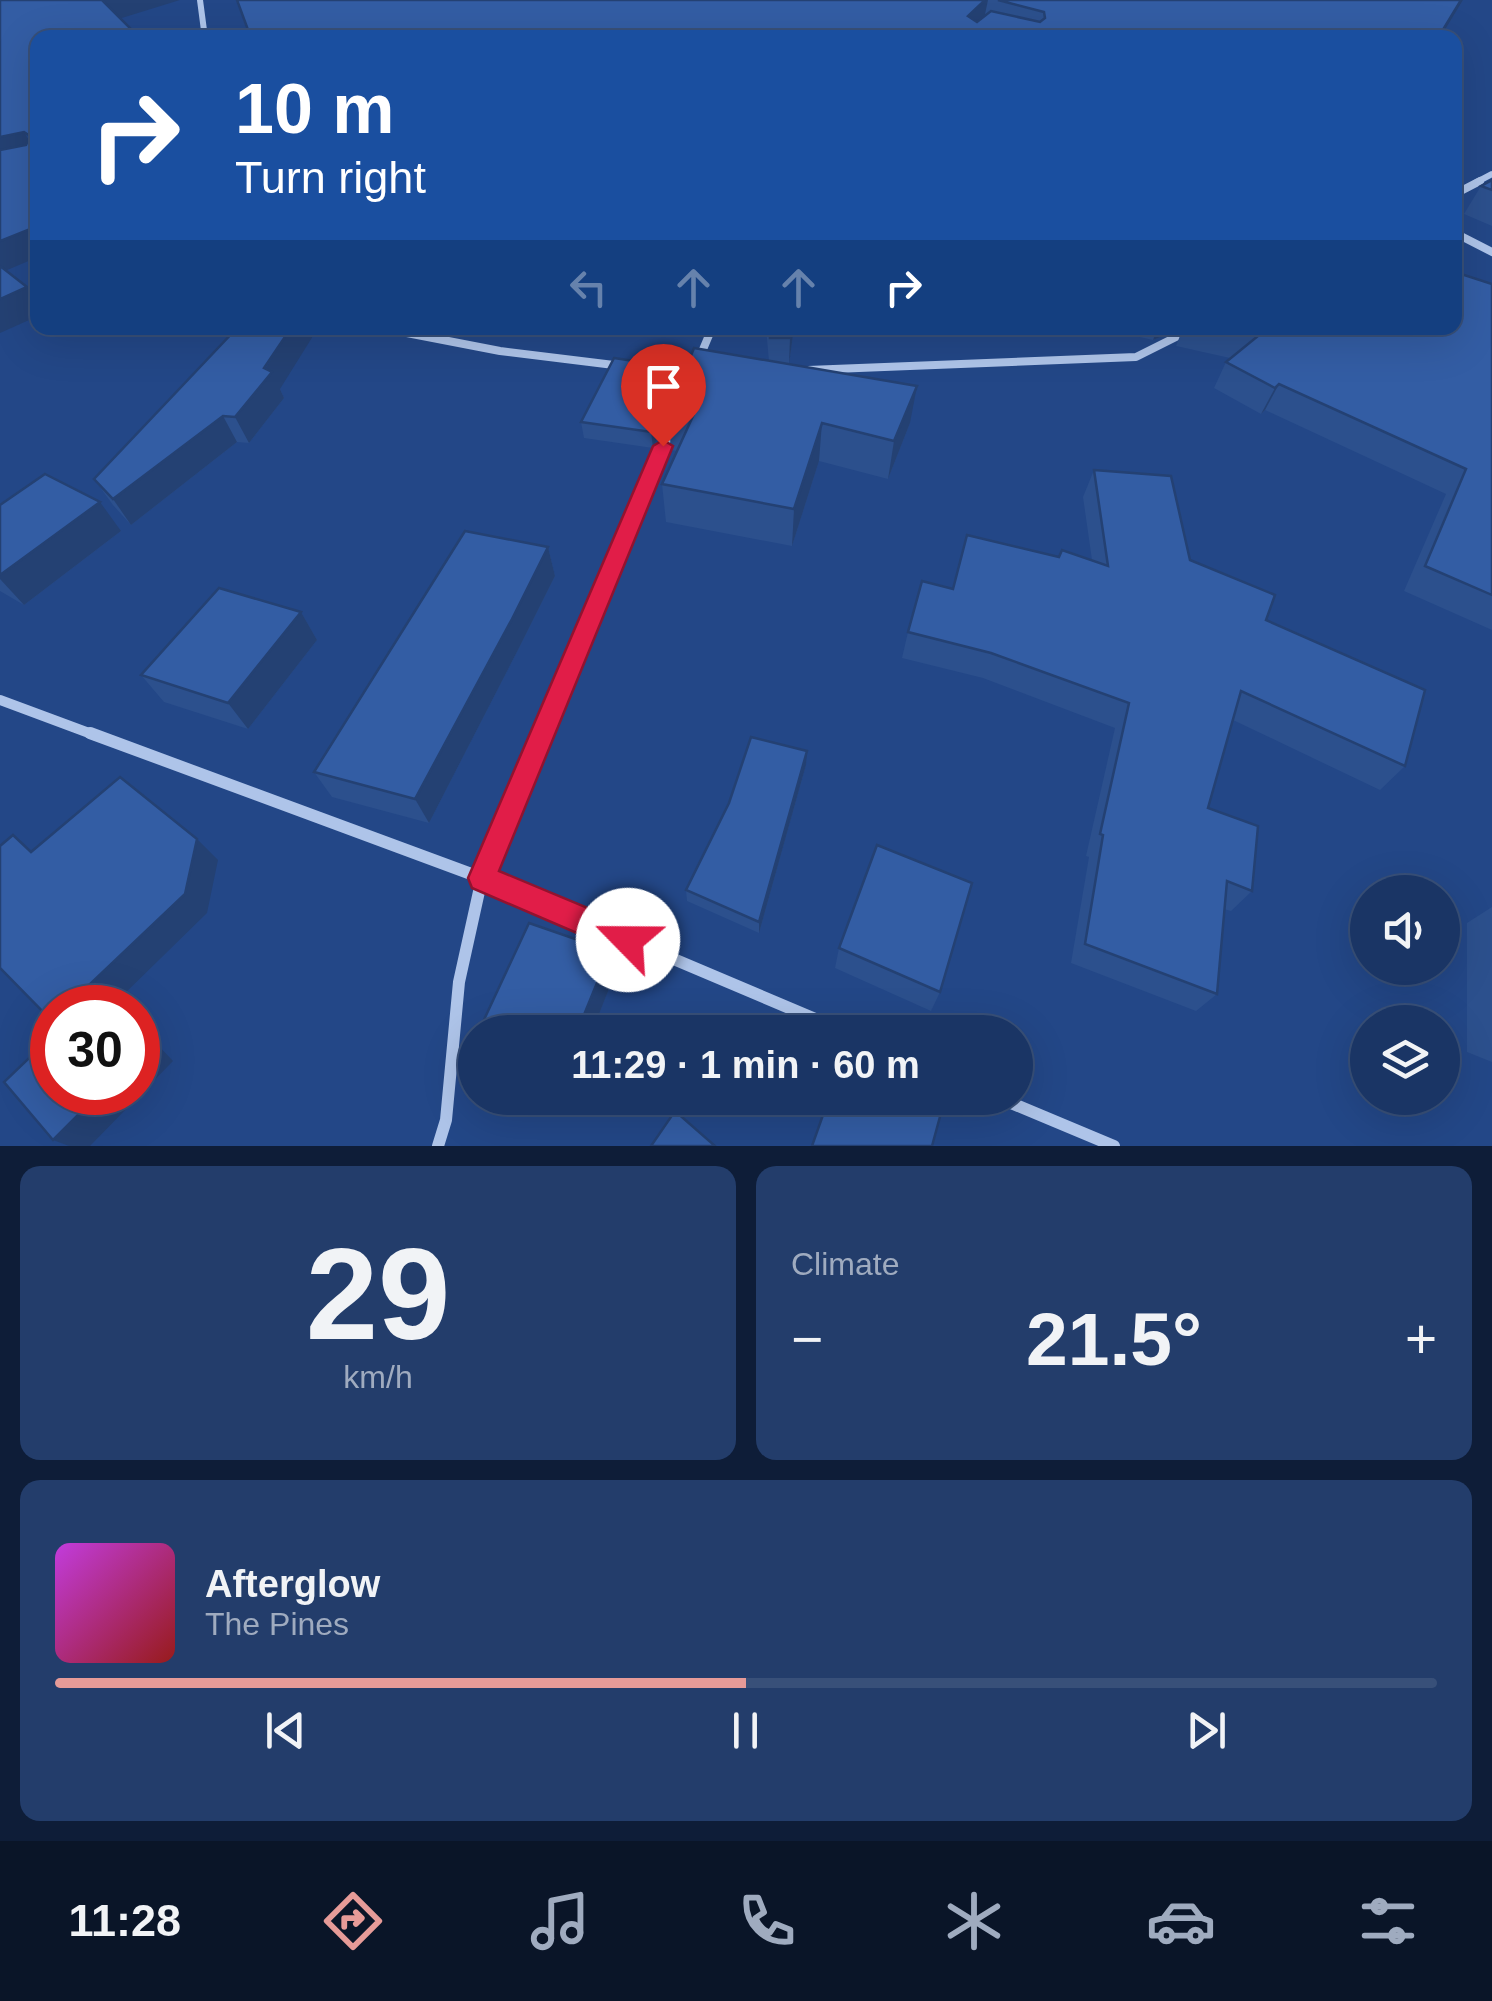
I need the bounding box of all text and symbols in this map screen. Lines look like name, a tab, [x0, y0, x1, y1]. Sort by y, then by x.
icon: right	[70, 70, 200, 200]
text: 10 m	[235, 70, 395, 148]
text: Turn right	[235, 152, 426, 203]
icon: left	[561, 260, 616, 315]
icon: ahead	[666, 260, 721, 315]
icon: ahead	[771, 260, 826, 315]
icon: right	[876, 260, 931, 315]
pin	[621, 344, 706, 447]
icon: arrive	[636, 359, 691, 414]
map controls	[1350, 875, 1460, 1115]
button: sound	[1350, 875, 1460, 985]
position arrow	[576, 888, 680, 992]
speed limit sign: 30	[30, 985, 160, 1115]
button: layers	[1350, 1005, 1460, 1115]
text: 11:29 · 1 min · 60 m	[571, 1044, 920, 1086]
text: 29	[306, 1221, 450, 1367]
text: Climate	[791, 1246, 899, 1282]
text: 21.5°	[1026, 1297, 1202, 1381]
text: −	[791, 1308, 823, 1370]
text: +	[1405, 1308, 1437, 1370]
text: km/h	[343, 1359, 413, 1395]
text: Afterglow	[205, 1563, 380, 1605]
text: The Pines	[205, 1606, 349, 1642]
icon: previous	[258, 1703, 313, 1758]
icon: pause	[718, 1703, 773, 1758]
icon: next	[1179, 1703, 1234, 1758]
icon: directions	[318, 1886, 388, 1956]
icon: music	[525, 1886, 595, 1956]
icon: phone	[732, 1886, 802, 1956]
icon: climate	[939, 1886, 1009, 1956]
icon: car	[1146, 1886, 1216, 1956]
icon: filters	[1353, 1886, 1423, 1956]
text: 11:28	[69, 1895, 181, 1946]

